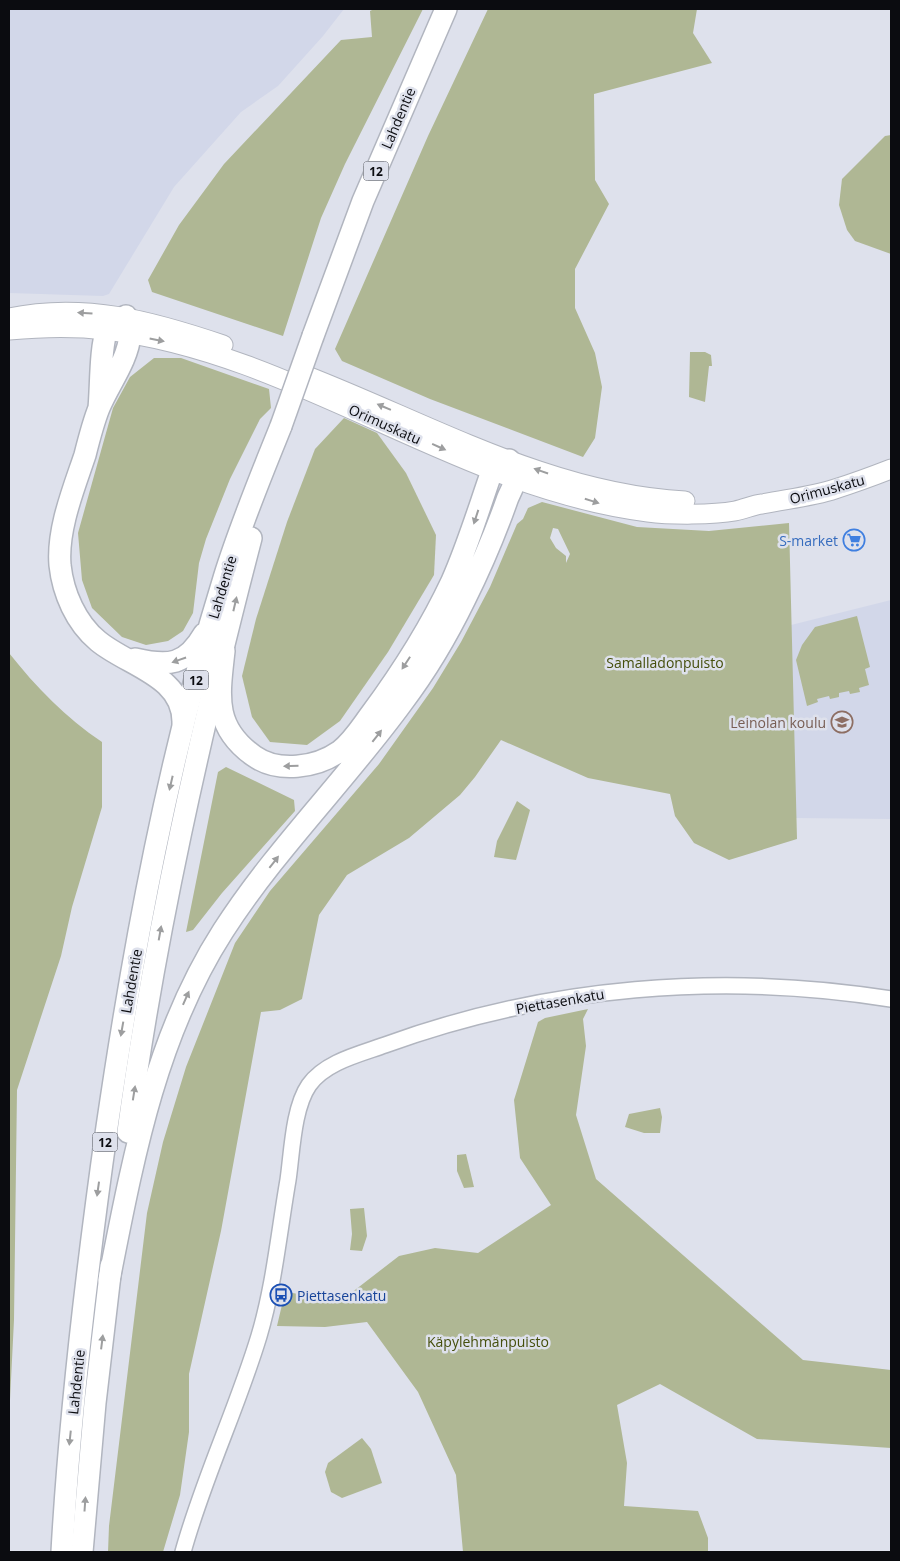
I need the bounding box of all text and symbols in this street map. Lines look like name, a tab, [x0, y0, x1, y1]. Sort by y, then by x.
street label: Lahdentie	[377, 84, 420, 152]
road number: 12	[364, 162, 388, 180]
one-way arrow	[76, 308, 92, 316]
one-way arrow	[149, 336, 165, 344]
street label: Orimuskatu	[346, 400, 424, 448]
one-way arrow	[376, 403, 391, 411]
one-way arrow	[432, 444, 446, 452]
one-way arrow	[533, 467, 548, 475]
street label: Orimuskatu	[787, 470, 867, 508]
one-way arrow	[584, 498, 599, 506]
one-way arrow	[472, 510, 480, 525]
supermarket icon: S-market	[842, 528, 866, 552]
place label: S-market	[779, 531, 838, 550]
street label: Lahdentie	[203, 553, 241, 621]
one-way arrow	[231, 596, 239, 611]
park label: Samalladonpuisto	[606, 653, 724, 672]
one-way arrow	[171, 656, 186, 664]
one-way arrow	[401, 656, 411, 669]
road number: 12	[184, 670, 208, 690]
school or university icon: Leinolan koulu	[830, 710, 854, 734]
place label: Leinolan koulu	[730, 713, 826, 732]
one-way arrow	[372, 729, 382, 743]
one-way arrow	[283, 762, 299, 770]
one-way arrow	[167, 776, 175, 791]
one-way arrow	[269, 855, 280, 868]
one-way arrow	[156, 924, 164, 940]
street label: Lahdentie	[116, 947, 146, 1015]
street label: Piettasenkatu	[514, 984, 606, 1018]
one-way arrow	[183, 991, 191, 1005]
one-way arrow	[117, 1021, 125, 1037]
one-way arrow	[130, 1085, 138, 1101]
road number: 12	[92, 1132, 118, 1152]
one-way arrow	[94, 1182, 102, 1198]
bus stop icon: Piettasenkatu	[269, 1283, 293, 1307]
place label: Piettasenkatu	[297, 1286, 386, 1305]
park label: Käpylehmänpuisto	[427, 1332, 549, 1351]
one-way arrow	[98, 1334, 106, 1350]
street label: Lahdentie	[63, 1349, 89, 1415]
one-way arrow	[66, 1430, 74, 1446]
one-way arrow	[82, 1495, 90, 1511]

